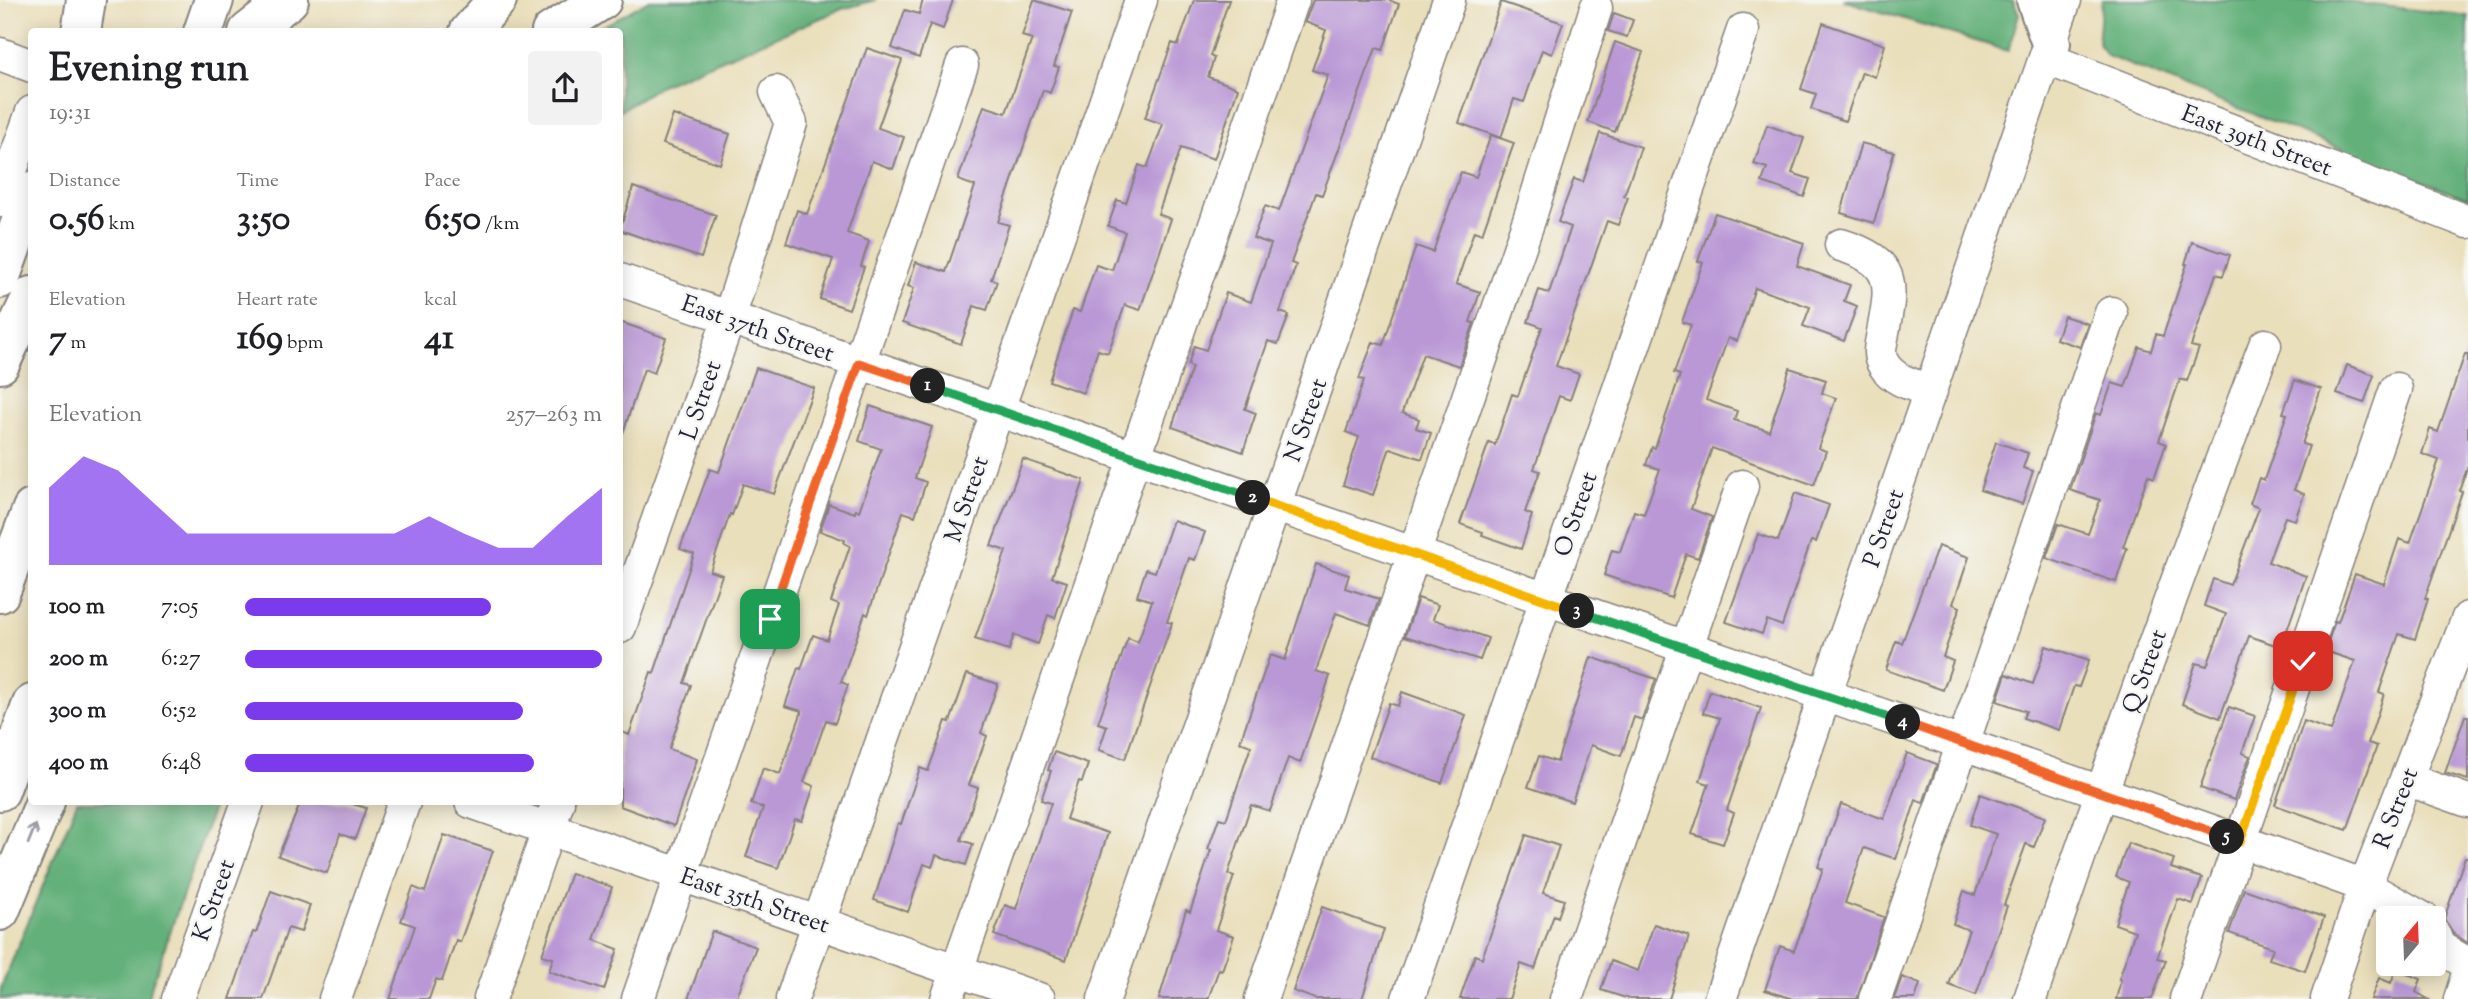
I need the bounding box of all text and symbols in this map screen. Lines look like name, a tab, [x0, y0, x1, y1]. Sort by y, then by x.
text: Evening run	[49, 44, 249, 98]
button: share	[528, 51, 602, 125]
text: 19:31	[49, 97, 91, 130]
street label: East 39th Street	[2176, 98, 2336, 186]
text: Distance	[49, 168, 121, 195]
text: Time	[237, 168, 279, 195]
text: Pace	[424, 168, 461, 195]
text: 0.56	[49, 195, 105, 246]
text: 3:50	[237, 195, 290, 246]
text: 6:50	[424, 195, 481, 246]
text: km	[105, 211, 135, 238]
text: /km	[481, 211, 519, 238]
text: Elevation	[49, 287, 126, 314]
text: Heart rate	[237, 287, 318, 314]
text: kcal	[424, 287, 457, 314]
street label: East 37th Street	[676, 288, 838, 372]
text: 7	[49, 314, 67, 365]
text: 169	[237, 314, 283, 365]
text: 41	[424, 314, 454, 365]
text: m	[67, 330, 86, 357]
text: bpm	[283, 330, 323, 357]
street label: L Street	[673, 357, 731, 445]
pin: 1	[911, 368, 946, 404]
text: 1	[924, 372, 931, 399]
street label: N Street	[1277, 374, 1337, 467]
text: Elevation	[49, 399, 142, 432]
text: 257–263 m	[506, 399, 602, 432]
street label: M Street	[937, 452, 998, 547]
street label: O Street	[1547, 468, 1607, 562]
pin: 2	[1236, 480, 1270, 516]
text: 2	[1248, 484, 1257, 511]
street label: P Street	[1856, 485, 1914, 572]
pin	[740, 589, 800, 649]
text: 100 m	[49, 591, 105, 624]
text: 7:05	[161, 591, 198, 624]
pin: 3	[1560, 594, 1594, 628]
text: 3	[1573, 597, 1580, 624]
icon: arrive	[751, 600, 789, 638]
street label: Q Street	[2115, 625, 2177, 718]
pin	[2273, 631, 2333, 691]
icon: check	[2284, 642, 2322, 680]
text: 200 m	[49, 643, 108, 676]
text: 6:27	[161, 643, 200, 676]
text: 300 m	[49, 695, 106, 728]
text: 6:52	[161, 695, 197, 728]
pin: 4	[1885, 704, 1920, 740]
text: 4	[1898, 708, 1907, 735]
text: 400 m	[49, 747, 109, 780]
text: 6:48	[161, 747, 201, 780]
street label: R Street	[2366, 763, 2428, 854]
pin: 5	[2210, 820, 2244, 854]
one-way arrow	[26, 823, 39, 845]
text: 5	[2223, 823, 2230, 850]
street label: K Street	[185, 855, 245, 946]
street label: East 35th Street	[675, 860, 833, 943]
north arrow	[2376, 906, 2446, 976]
map controls	[2376, 906, 2446, 976]

